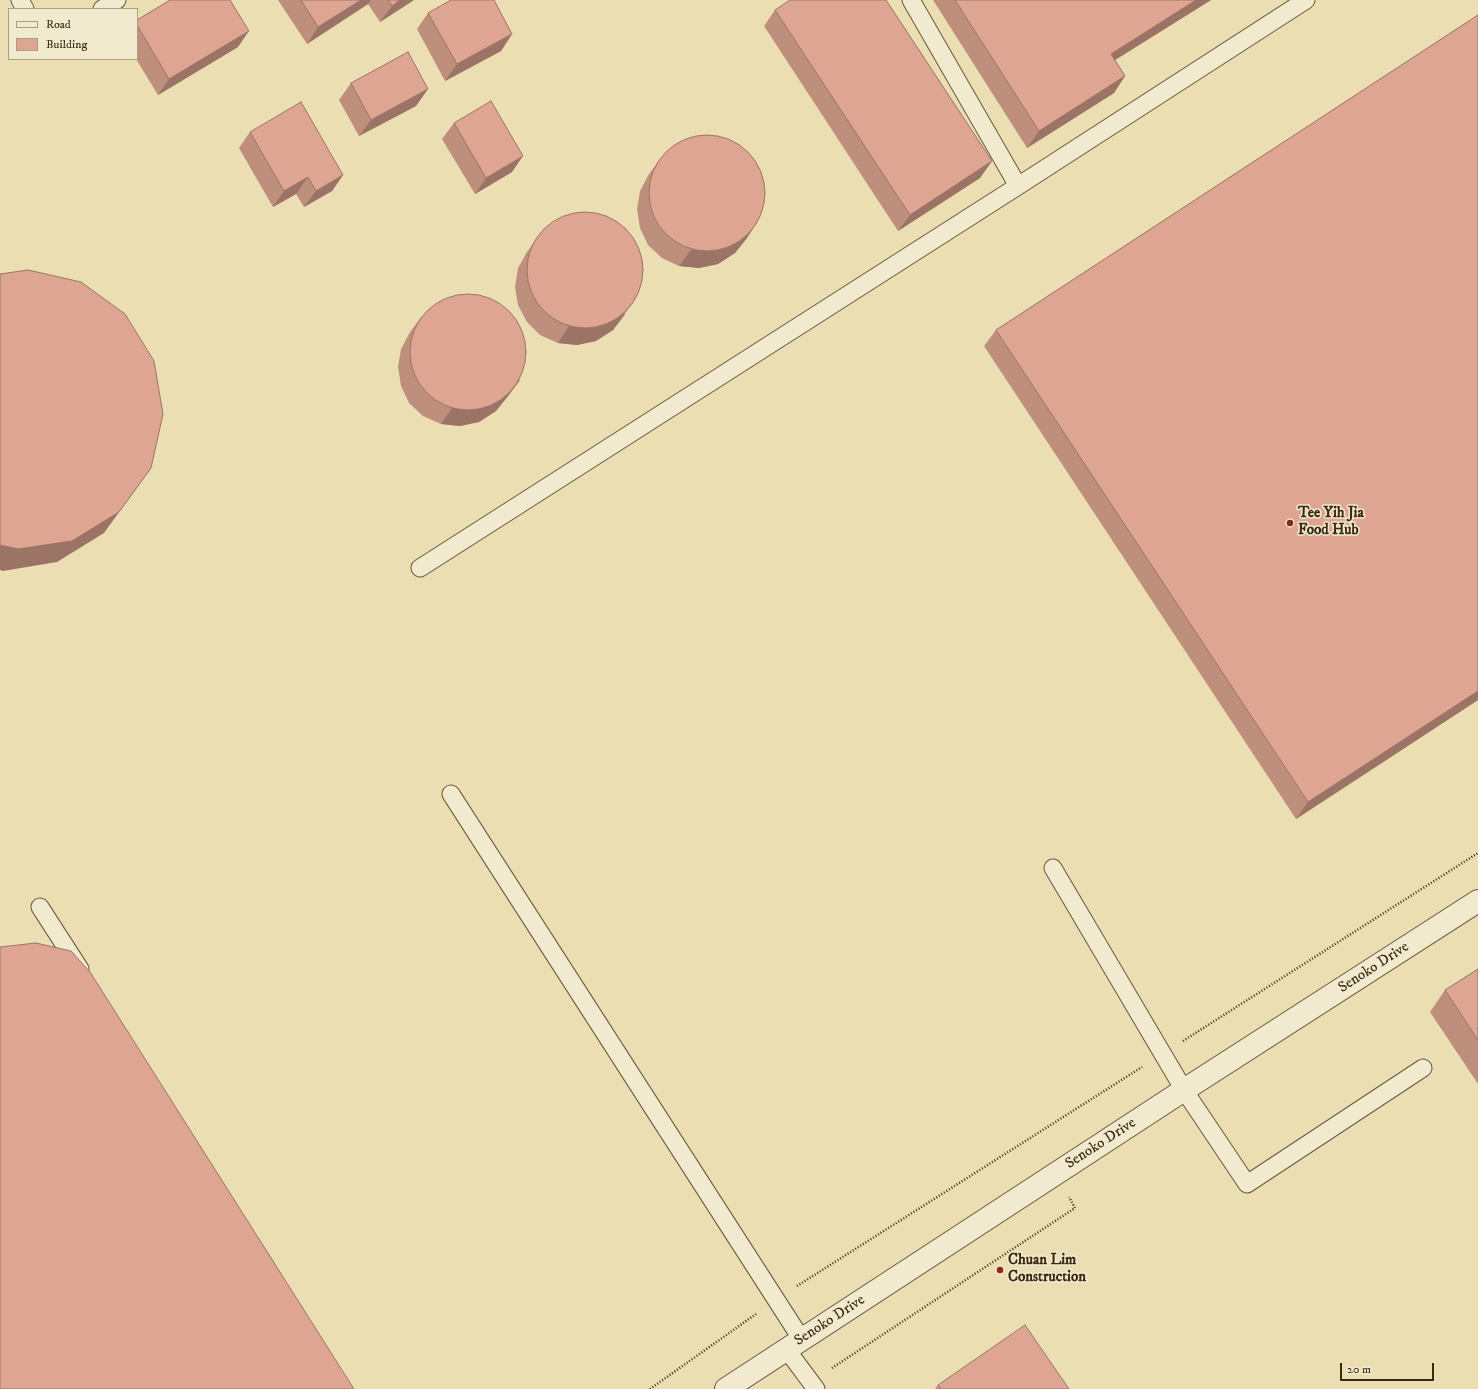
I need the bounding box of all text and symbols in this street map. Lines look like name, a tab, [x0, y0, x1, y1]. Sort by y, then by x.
legend	[8, 8, 138, 60]
text: Road	[46, 17, 71, 32]
text: Building	[46, 37, 87, 52]
place label: Tee Yih Jia Food Hub	[1298, 505, 1364, 540]
marker: Tee Yih Jia Food Hub	[1285, 518, 1295, 528]
street label: Senoko Drive	[1335, 939, 1413, 997]
street label: Senoko Drive	[1062, 1115, 1140, 1173]
place label: Chuan Lim Construction	[1008, 1252, 1086, 1287]
marker: Chuan Lim Construction	[995, 1265, 1005, 1275]
street label: Senoko Drive	[791, 1292, 869, 1350]
scale bar	[1342, 1355, 1436, 1381]
text: 20 m	[1347, 1362, 1371, 1377]

